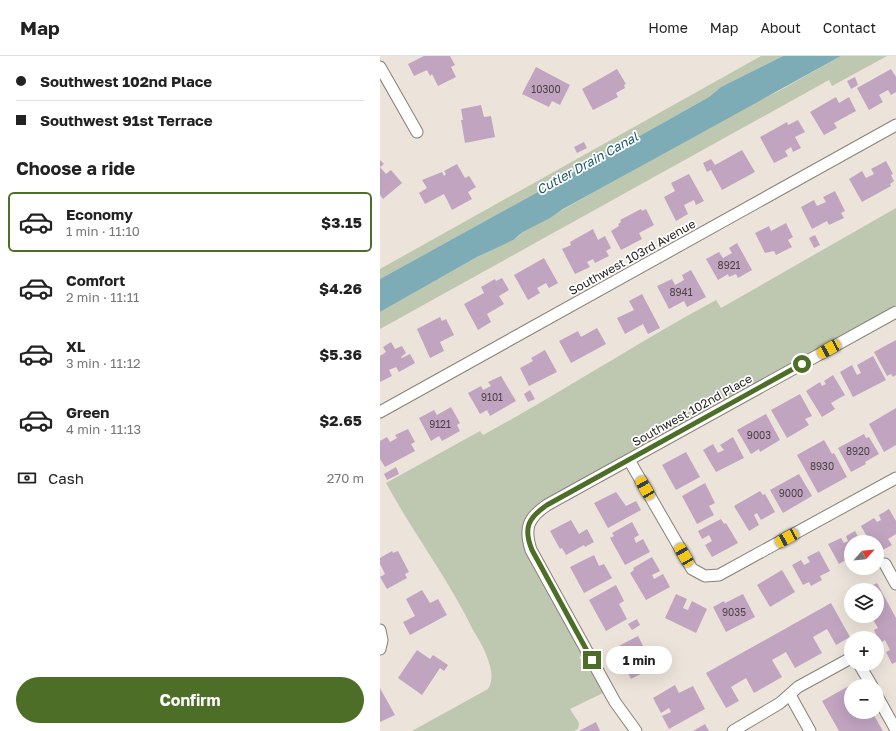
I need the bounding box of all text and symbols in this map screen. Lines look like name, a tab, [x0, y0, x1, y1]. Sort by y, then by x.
text: Map	[20, 16, 60, 39]
text: Home	[648, 19, 688, 36]
text: Map	[710, 19, 738, 36]
text: About	[760, 19, 801, 36]
text: Contact	[823, 19, 876, 36]
text: Southwest 102nd Place	[40, 72, 212, 90]
house number: 10300	[531, 83, 561, 95]
text: Southwest 91st Terrace	[40, 111, 213, 129]
water label: Cutler Drain Canal	[533, 128, 641, 198]
text: Choose a ride	[16, 157, 135, 179]
icon: car	[18, 204, 54, 240]
text: Economy	[66, 205, 133, 223]
text: $3.15	[321, 213, 362, 231]
street label: Southwest 103rd Avenue	[566, 216, 698, 298]
text: 1 min · 11:10	[66, 223, 140, 239]
house number: 8921	[718, 259, 741, 271]
icon: car	[18, 270, 54, 306]
text: Comfort	[66, 271, 125, 289]
text: $4.26	[319, 279, 362, 297]
house number: 8941	[669, 286, 693, 298]
text: 2 min · 11:11	[66, 289, 139, 305]
icon: car	[18, 336, 54, 372]
text: XL	[66, 337, 85, 355]
car	[816, 338, 842, 360]
text: $5.36	[319, 345, 362, 363]
text: 3 min · 11:12	[66, 355, 141, 371]
route start	[793, 355, 811, 373]
street label: Southwest 102nd Place	[629, 371, 755, 449]
house number: 9101	[481, 391, 503, 403]
icon: car	[18, 402, 54, 438]
text: Green	[66, 403, 109, 421]
text: $2.65	[319, 411, 362, 429]
house number: 9121	[429, 418, 451, 430]
text: 4 min · 11:13	[66, 421, 141, 437]
house number: 9003	[747, 429, 771, 441]
house number: 8920	[846, 445, 870, 457]
house number: 8930	[810, 460, 834, 472]
icon: cash	[16, 467, 38, 489]
text: Cash	[48, 469, 84, 487]
text: 270 m	[327, 470, 364, 486]
car	[634, 475, 656, 501]
house number: 9000	[779, 487, 803, 499]
car	[774, 527, 800, 549]
north arrow	[844, 535, 884, 575]
map controls	[844, 535, 884, 719]
car	[673, 542, 695, 568]
button: layers	[844, 583, 884, 623]
house number: 9035	[722, 606, 746, 618]
button: +	[844, 631, 884, 671]
callout: 1 min	[606, 646, 672, 674]
route end	[583, 651, 601, 669]
text: 1 min	[623, 652, 655, 668]
button: Confirm	[16, 677, 364, 723]
button: −	[844, 679, 884, 719]

